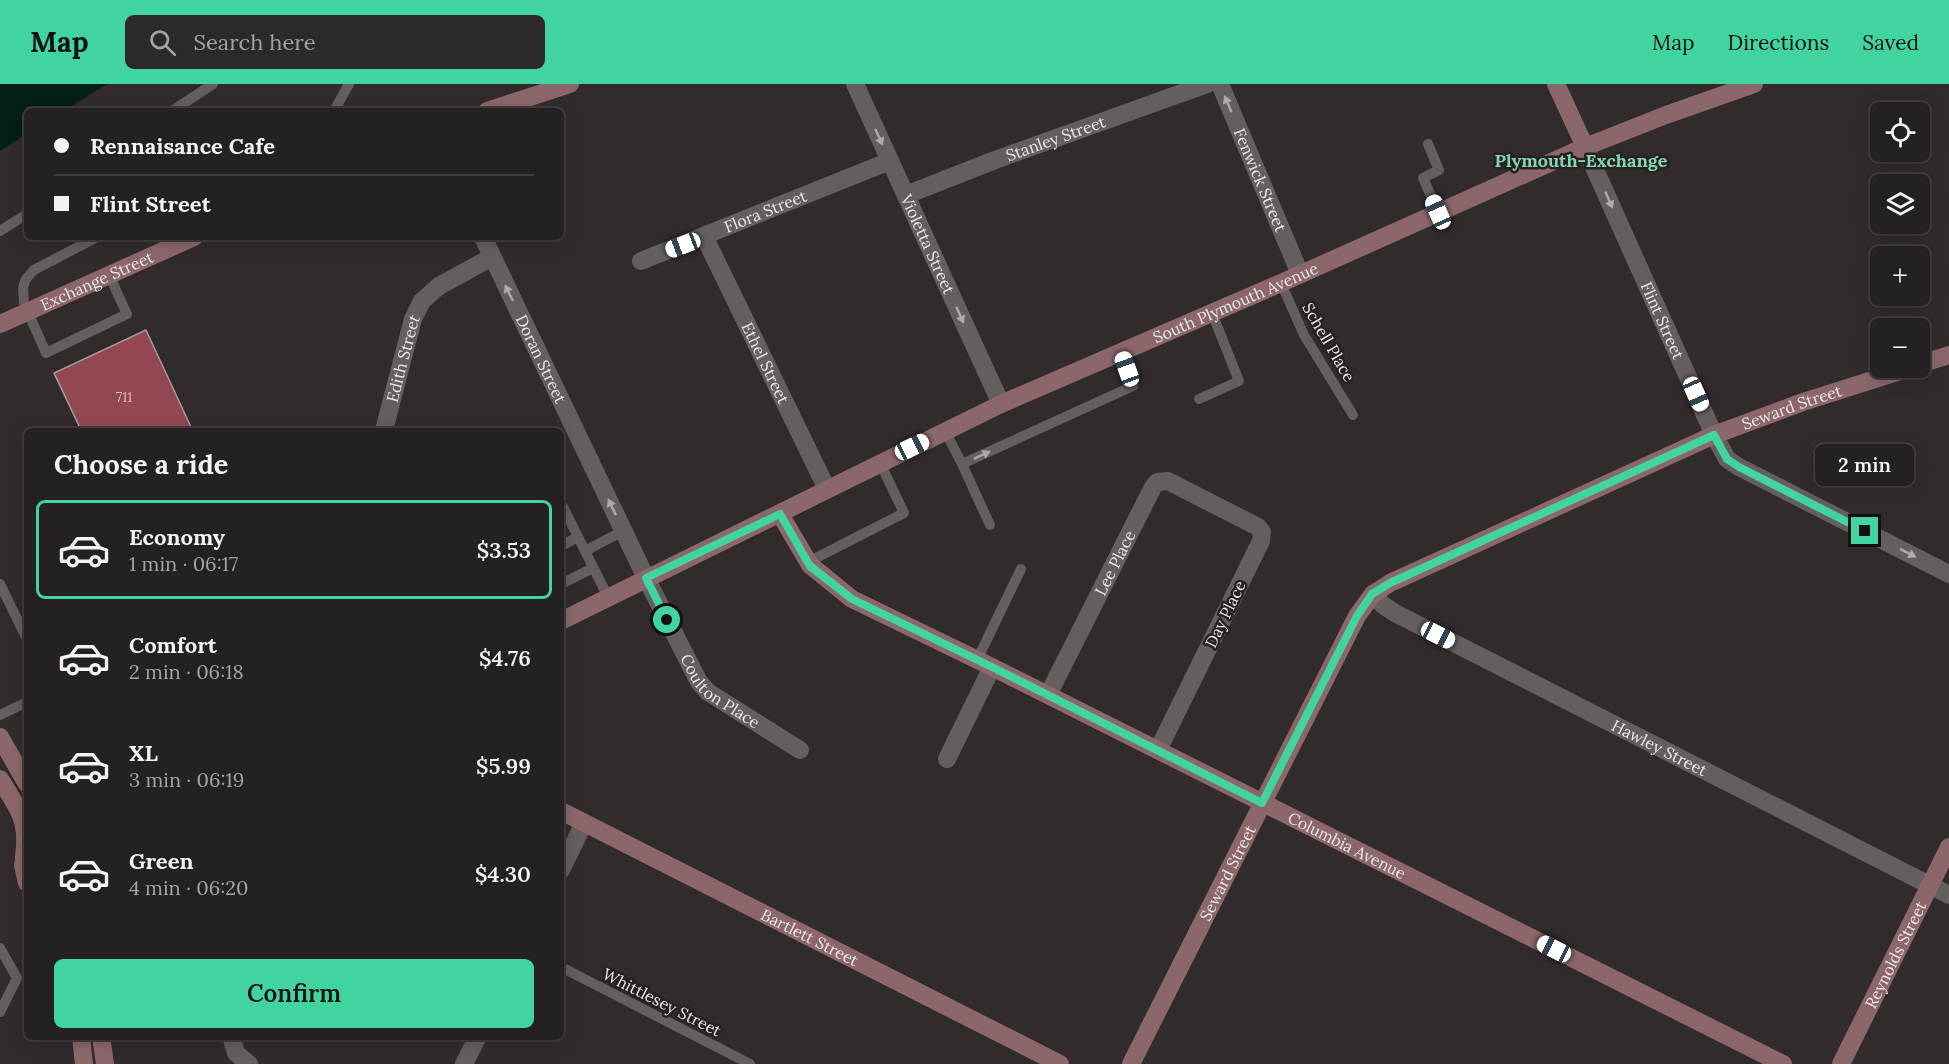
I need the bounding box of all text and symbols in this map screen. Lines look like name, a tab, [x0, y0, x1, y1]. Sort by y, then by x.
search box	[125, 15, 545, 69]
text: Map	[30, 24, 89, 60]
icon: search	[146, 26, 179, 59]
text: Search here	[194, 28, 316, 56]
text: Map	[1652, 29, 1695, 56]
text: Directions	[1728, 29, 1829, 56]
text: Saved	[1862, 29, 1919, 56]
one-way arrow	[1223, 95, 1233, 113]
map controls	[1870, 102, 1930, 378]
button: locate	[1870, 102, 1930, 162]
street label: Stanley Street	[1003, 111, 1109, 165]
street label: Fenwick Street	[1230, 125, 1291, 235]
one-way arrow	[874, 129, 884, 147]
text: Rennaisance Cafe	[90, 132, 275, 160]
district label: Plymouth-Exchange	[1495, 149, 1668, 172]
button: layers	[1870, 174, 1930, 234]
street label: Flora Street	[721, 185, 810, 237]
text: Flint Street	[90, 190, 211, 218]
street label: Violetta Street	[896, 190, 960, 298]
car	[1422, 192, 1454, 232]
one-way arrow	[1604, 192, 1614, 210]
car	[663, 230, 703, 260]
street label: Exchange Street	[37, 246, 157, 315]
button: +	[1870, 246, 1930, 306]
street label: South Plymouth Avenue	[1150, 258, 1321, 347]
street label: Flint Street	[1637, 278, 1689, 363]
one-way arrow	[505, 284, 514, 301]
street label: Schell Place	[1298, 299, 1360, 385]
one-way arrow	[955, 306, 965, 324]
street label: Edith Street	[382, 310, 424, 404]
street label: Doran Street	[512, 311, 571, 407]
button: −	[1870, 318, 1930, 378]
street label: Ethel Street	[737, 319, 794, 408]
car	[1112, 349, 1142, 389]
car	[1680, 374, 1712, 414]
street label: Seward Street	[1739, 380, 1845, 434]
house number: 711	[116, 388, 132, 406]
car	[892, 431, 932, 463]
callout: 2 min	[1816, 444, 1914, 486]
text: Choose a ride	[54, 447, 228, 481]
one-way arrow	[973, 450, 991, 460]
text: 2 min	[1838, 452, 1891, 477]
one-way arrow	[607, 498, 616, 515]
route end	[1851, 517, 1878, 544]
icon: car	[57, 523, 111, 577]
text: Economy	[129, 523, 225, 551]
street label: Lee Place	[1090, 527, 1140, 599]
text: $3.53	[477, 536, 531, 564]
one-way arrow	[1900, 549, 1917, 558]
text: 1 min · 06:17	[129, 551, 238, 576]
street label: Day Place	[1200, 577, 1250, 651]
route start	[653, 606, 680, 633]
car	[1418, 619, 1458, 651]
icon: car	[57, 631, 111, 685]
text: Comfort	[129, 631, 217, 659]
text: $4.76	[479, 644, 531, 672]
street label: Coulton Place	[676, 650, 764, 732]
text: 2 min · 06:18	[129, 659, 244, 684]
street label: Hawley Street	[1608, 715, 1711, 781]
icon: car	[57, 739, 111, 793]
text: XL	[129, 739, 158, 767]
text: $5.99	[476, 752, 531, 780]
text: 3 min · 06:19	[129, 767, 244, 792]
street label: Columbia Avenue	[1285, 807, 1410, 883]
street label: Seward Street	[1195, 821, 1260, 924]
icon: car	[57, 847, 111, 901]
text: Green	[129, 847, 194, 875]
text: $4.30	[475, 860, 531, 888]
text: 4 min · 06:20	[129, 875, 248, 900]
street label: Reynolds Street	[1860, 897, 1931, 1012]
street label: Bartlett Street	[758, 904, 863, 971]
car	[1534, 933, 1574, 965]
button: Confirm	[54, 959, 534, 1028]
street label: Whittlesey Street	[599, 964, 725, 1041]

